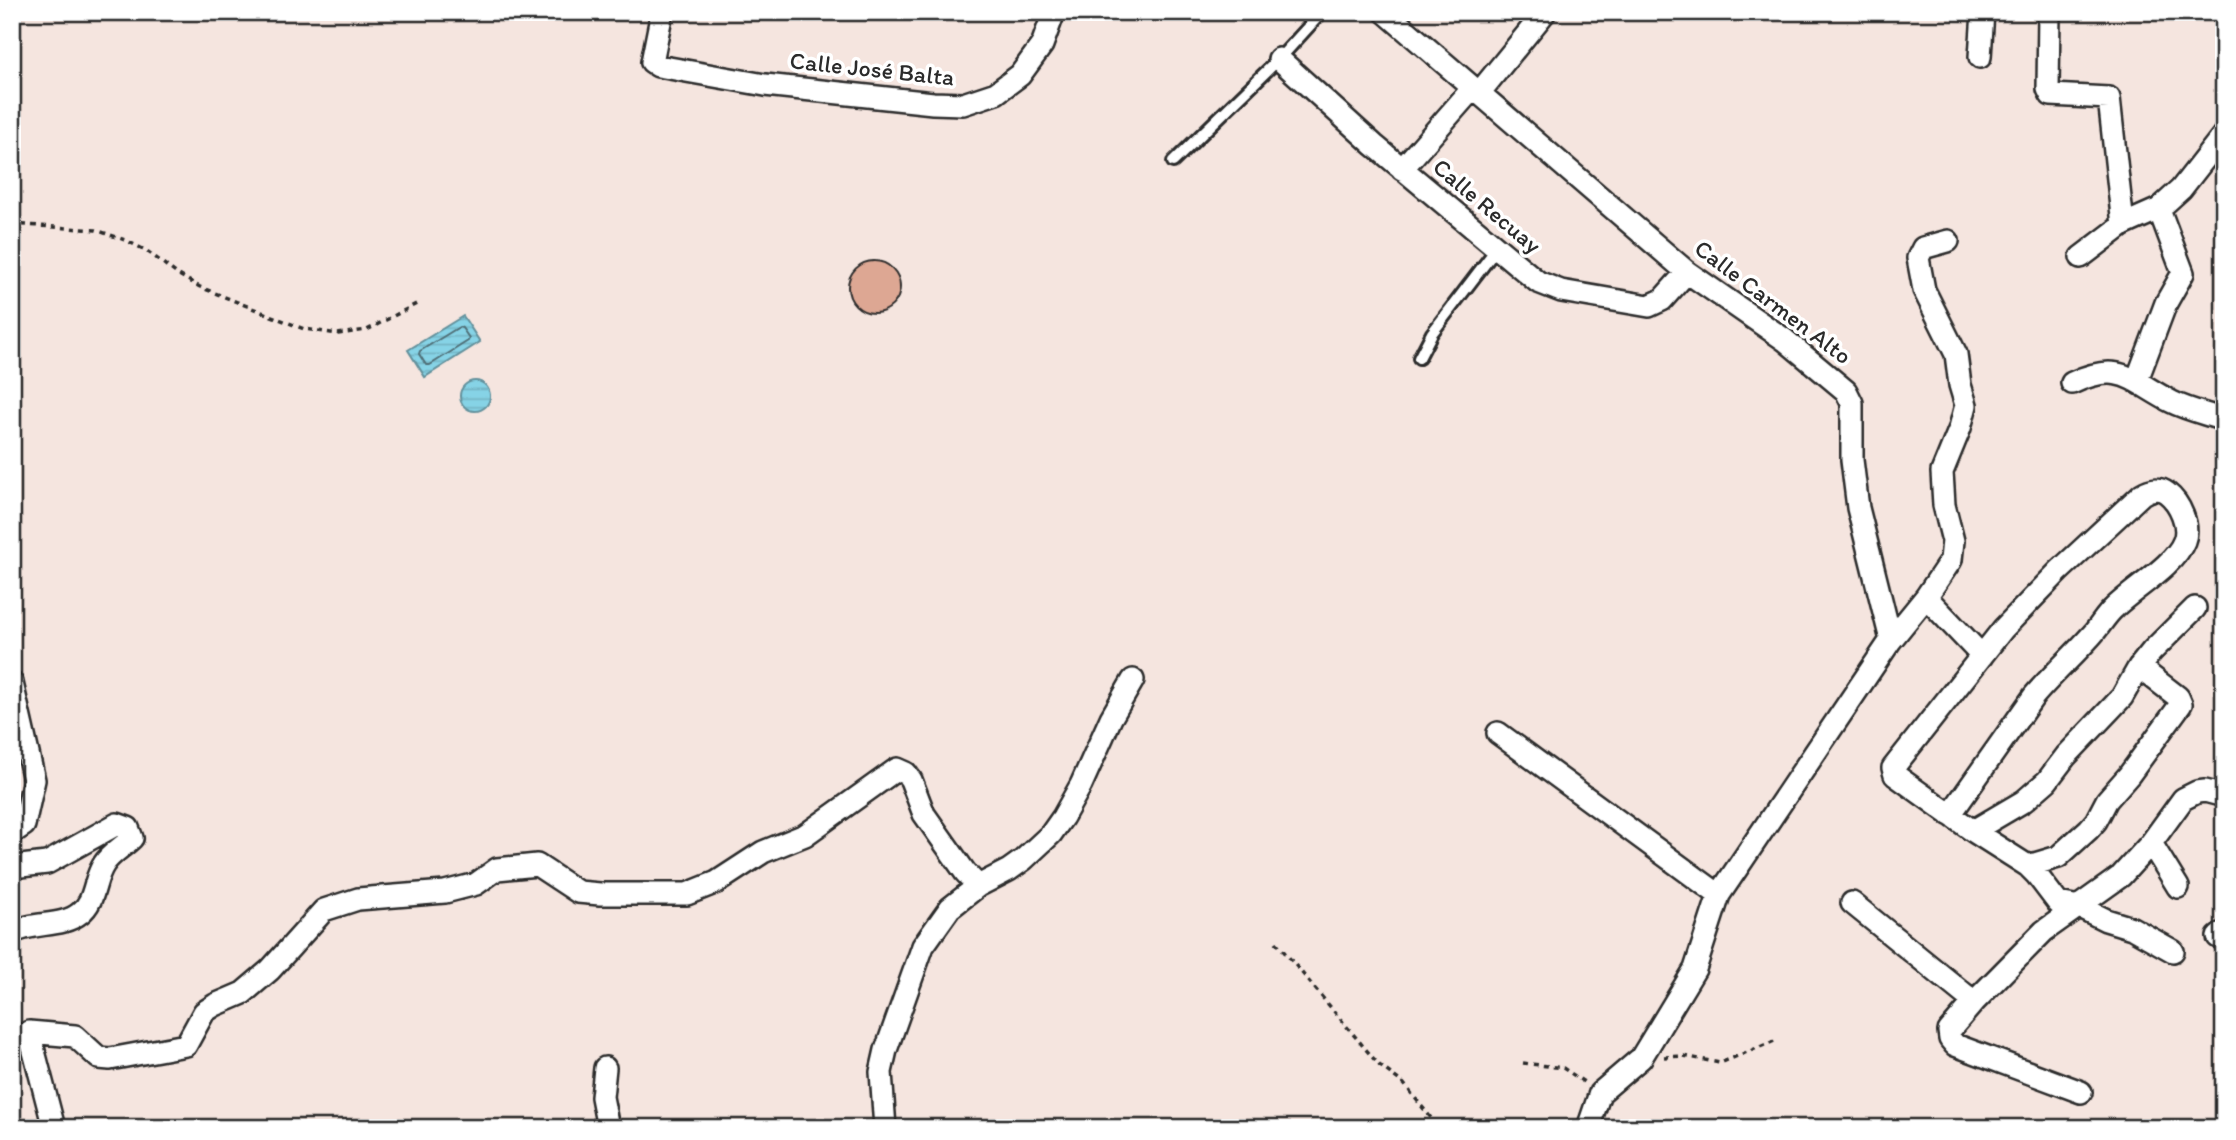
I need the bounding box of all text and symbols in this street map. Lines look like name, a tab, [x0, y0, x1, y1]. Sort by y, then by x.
street label: Calle José Balta	[788, 45, 956, 92]
street label: Calle Recuay	[1427, 152, 1547, 259]
street label: Calle Carmen Alto	[1689, 233, 1857, 370]

